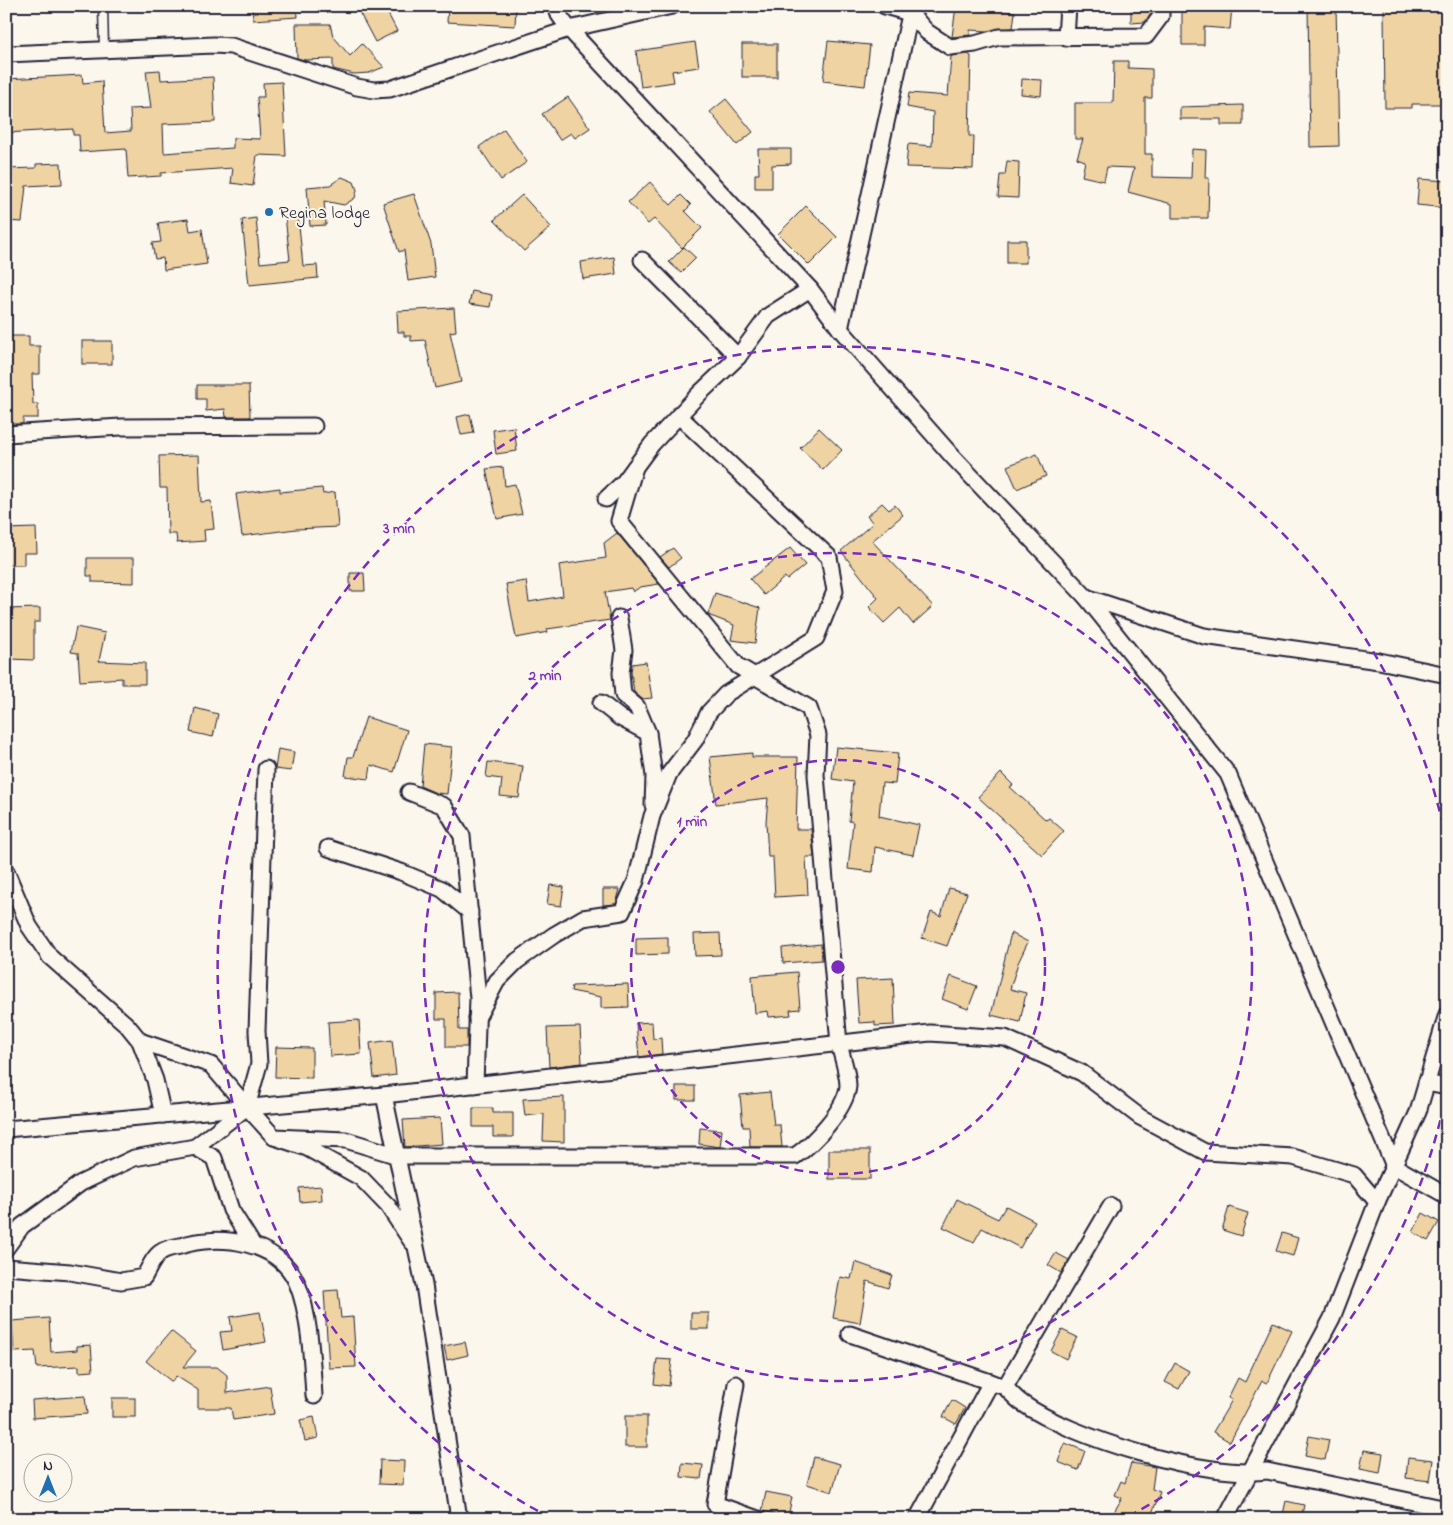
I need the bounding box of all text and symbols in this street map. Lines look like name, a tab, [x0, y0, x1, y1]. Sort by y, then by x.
place label: Regina lodge	[279, 201, 371, 228]
marker: Regina lodge	[263, 206, 275, 218]
text: 3 min	[382, 518, 415, 540]
text: 2 min	[528, 665, 562, 687]
text: 1 min	[677, 811, 708, 833]
centre of rings	[829, 958, 847, 976]
north arrow	[22, 1452, 72, 1502]
text: N	[43, 1456, 53, 1477]

